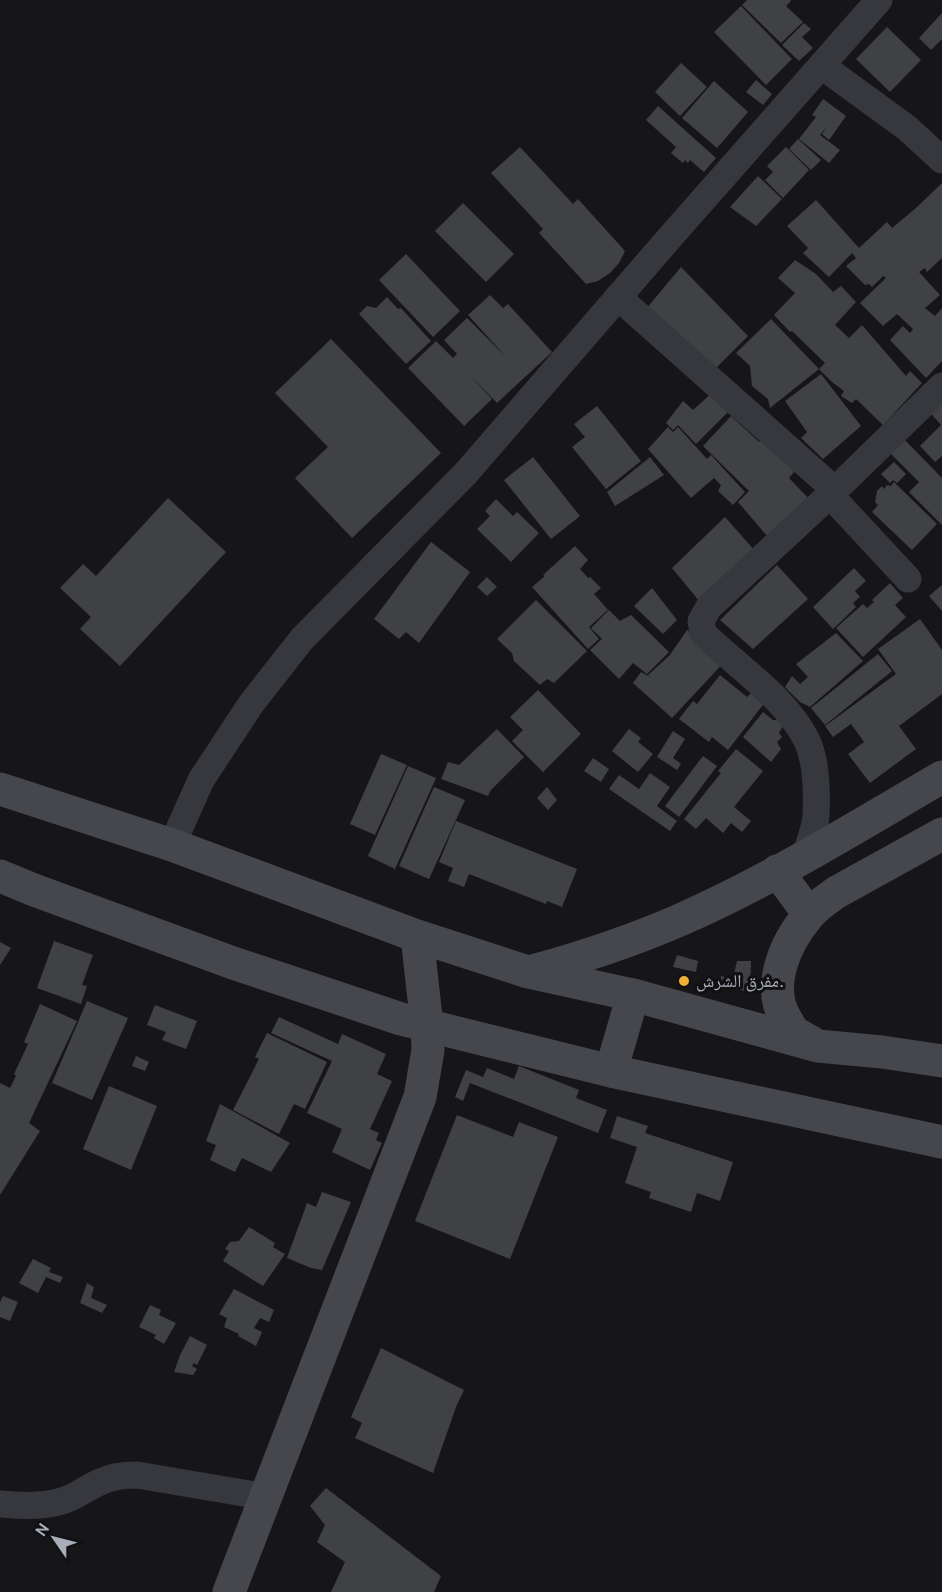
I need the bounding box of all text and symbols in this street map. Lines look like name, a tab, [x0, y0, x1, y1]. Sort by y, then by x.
place label: مفرق الشرش.	[696, 970, 783, 992]
marker: مفرق الشرش.	[677, 974, 691, 988]
north arrow	[24, 1508, 84, 1568]
text: N	[31, 1520, 53, 1540]

